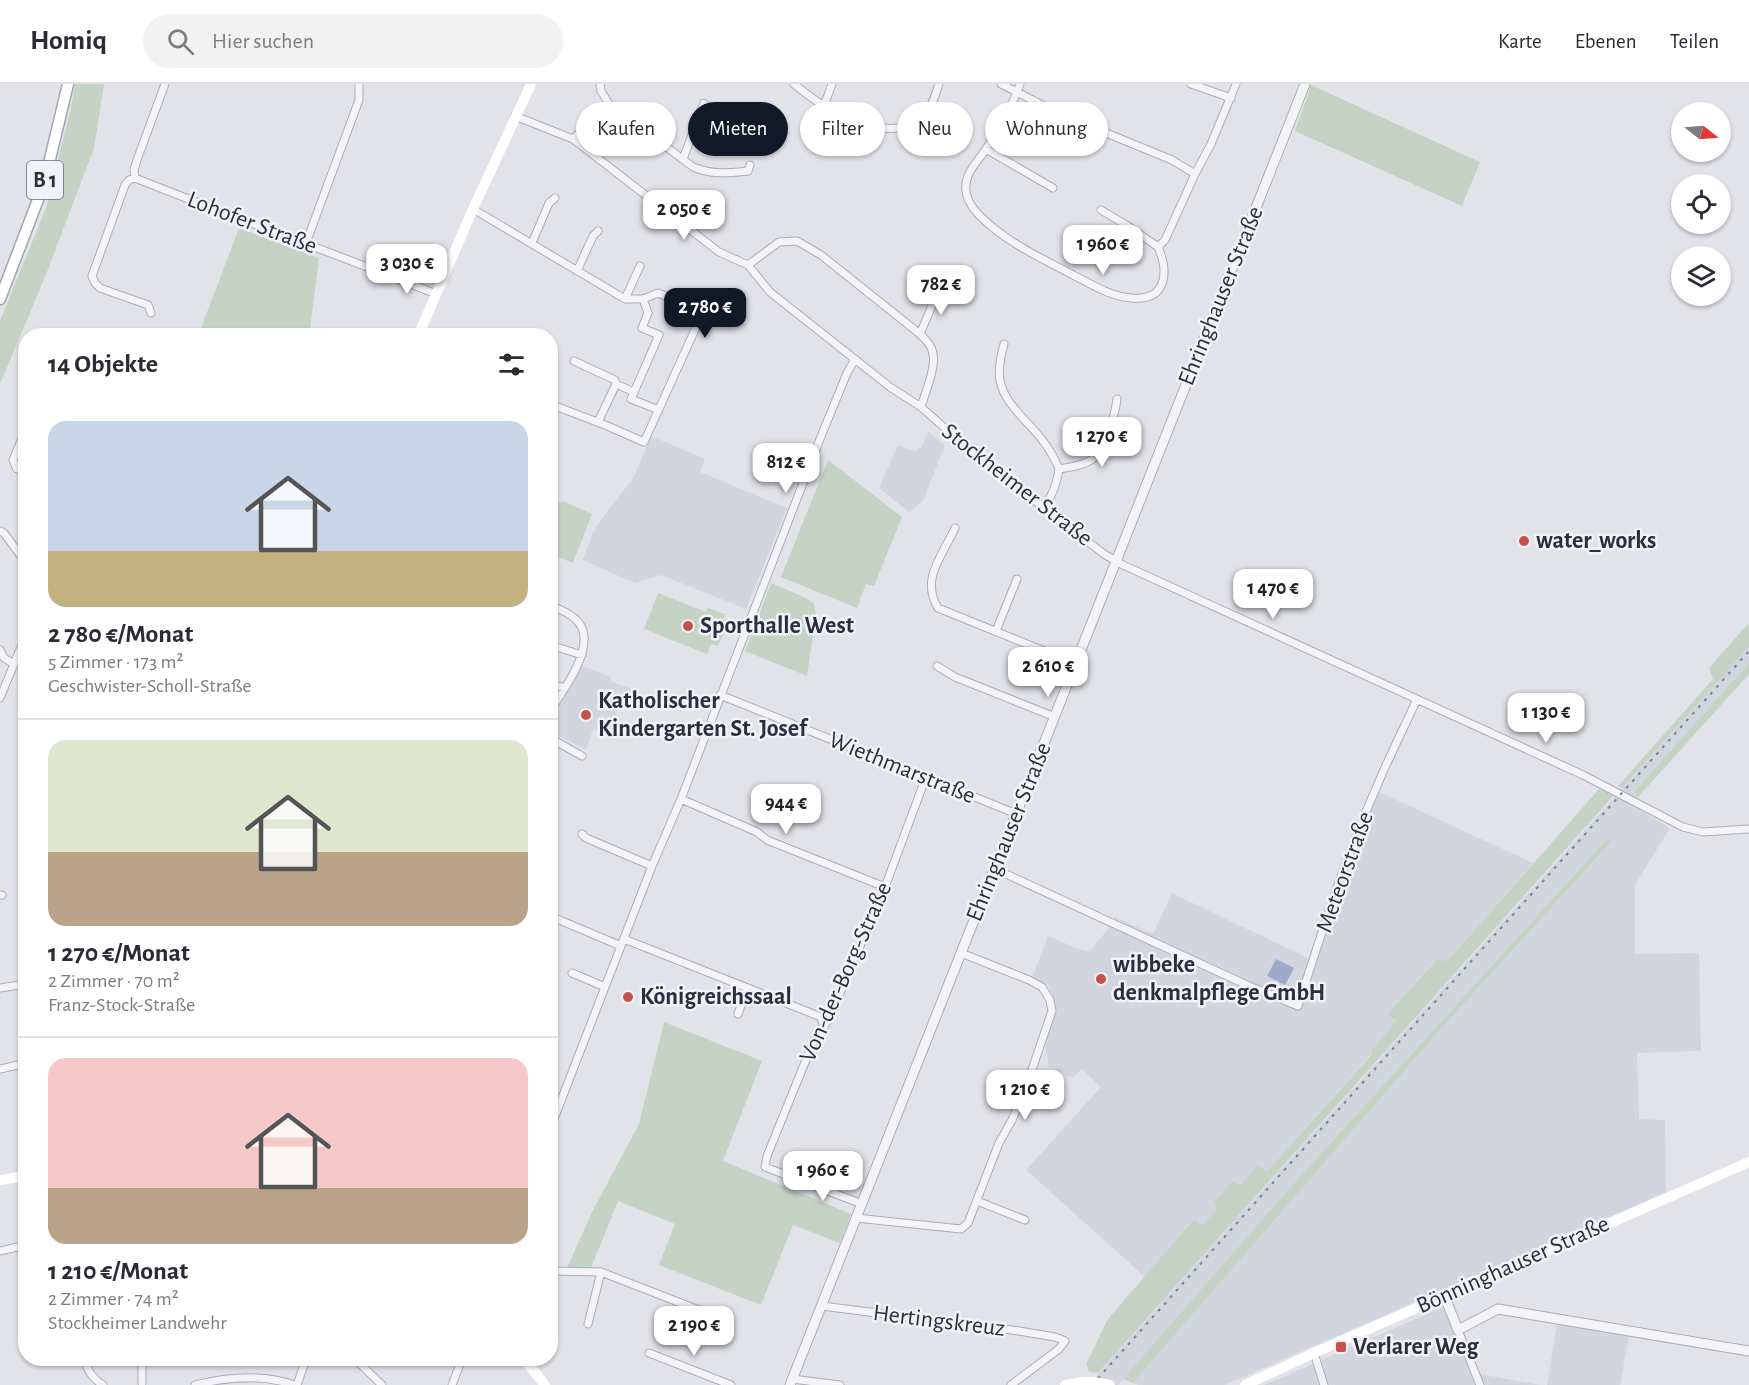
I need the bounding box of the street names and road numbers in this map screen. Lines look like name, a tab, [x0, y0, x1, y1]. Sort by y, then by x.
road number: B 1	[27, 161, 63, 199]
street label: Lohofer Straße	[184, 187, 320, 259]
street label: Ehringhauser Straße	[1174, 203, 1268, 389]
street label: Stockheimer Straße	[937, 419, 1097, 551]
street label: Wiethmarstraße	[825, 728, 979, 808]
street label: Ehringhauser Straße	[962, 739, 1056, 925]
street label: Meteorstraße	[1312, 808, 1378, 936]
street label: Von-der-Borg-Straße	[796, 879, 896, 1065]
street label: Bönninghauser Straße	[1413, 1212, 1613, 1318]
street label: Hertingskreuz	[872, 1301, 1007, 1341]

